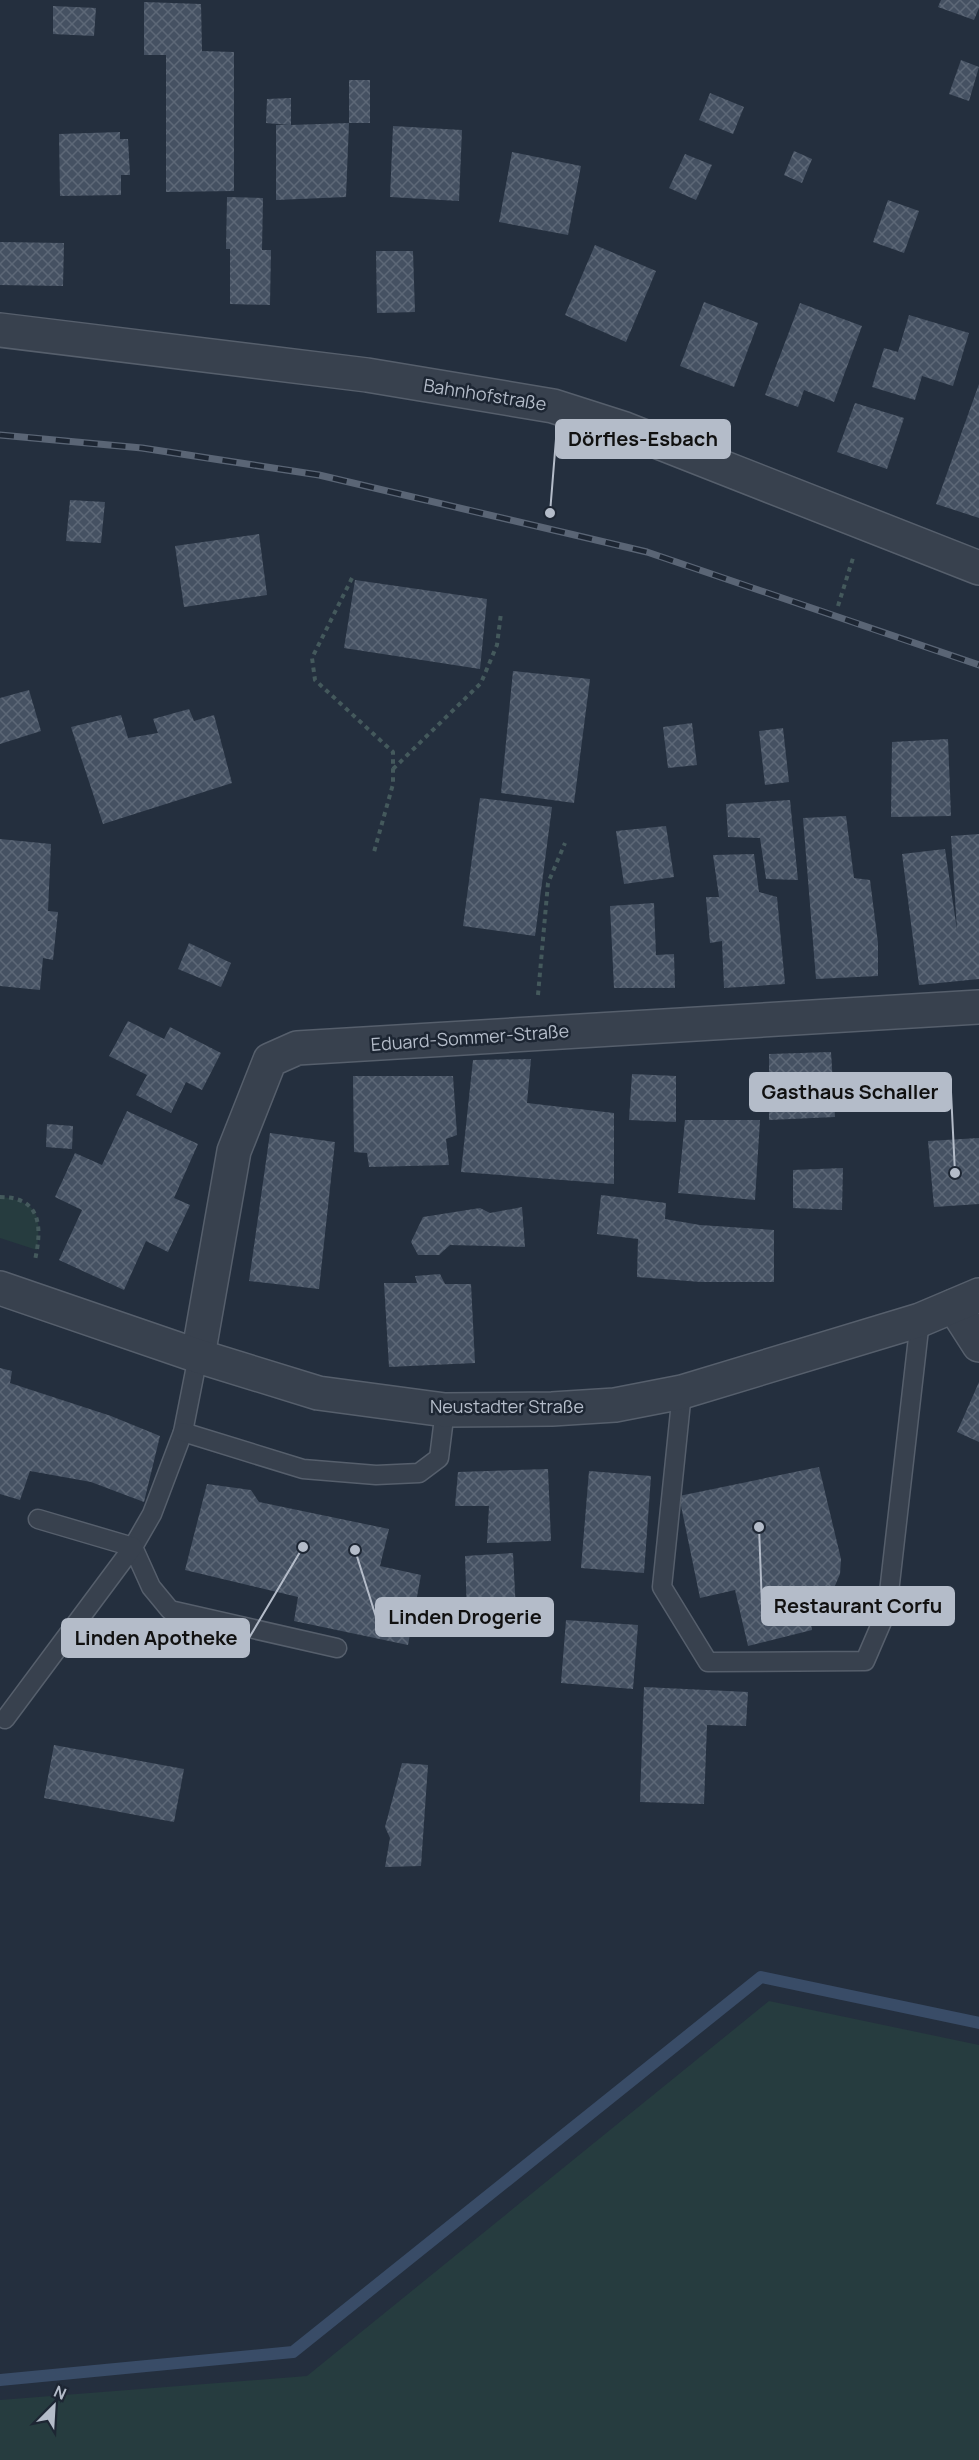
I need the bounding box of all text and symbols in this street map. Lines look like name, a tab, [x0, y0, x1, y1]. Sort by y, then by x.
street label: Bahnhofstraße	[422, 372, 548, 416]
callout: Dörfles-Esbach	[556, 420, 730, 458]
text: Dörfles-Esbach	[568, 425, 718, 452]
street label: Eduard-Sommer-Straße	[370, 1018, 570, 1056]
callout: Gasthaus Schaller	[750, 1073, 951, 1111]
text: Gasthaus Schaller	[762, 1078, 938, 1105]
street label: Neustadter Straße	[430, 1394, 584, 1418]
callout: Restaurant Corfu	[762, 1587, 954, 1625]
text: Restaurant Corfu	[774, 1592, 942, 1619]
callout: Linden Drogerie	[376, 1598, 553, 1636]
text: Linden Drogerie	[388, 1603, 542, 1630]
callout: Linden Apotheke	[62, 1619, 249, 1657]
text: Linden Apotheke	[74, 1624, 238, 1651]
north arrow	[24, 2376, 84, 2436]
text: N	[50, 2380, 70, 2405]

